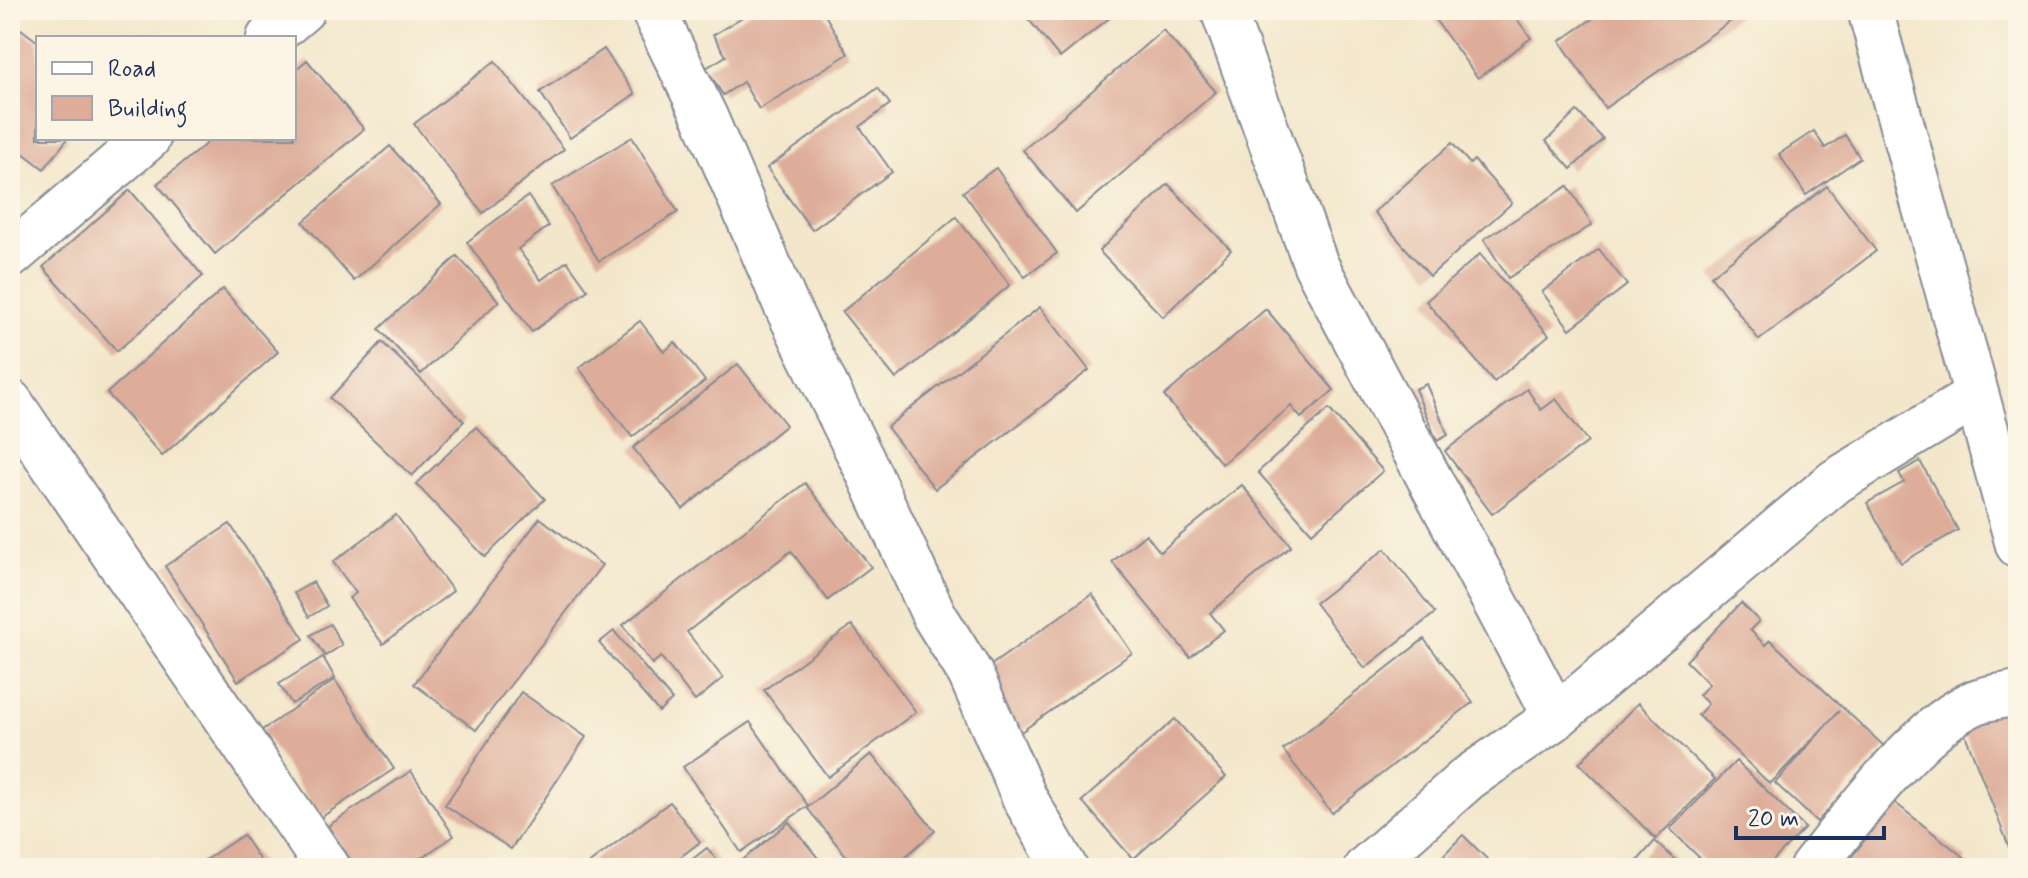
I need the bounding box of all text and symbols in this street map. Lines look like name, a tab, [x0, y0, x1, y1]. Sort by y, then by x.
legend	[36, 36, 296, 140]
text: Road	[108, 54, 156, 85]
text: Building	[108, 94, 188, 128]
scale bar	[1736, 790, 1884, 840]
text: 20 m	[1748, 804, 1799, 835]

